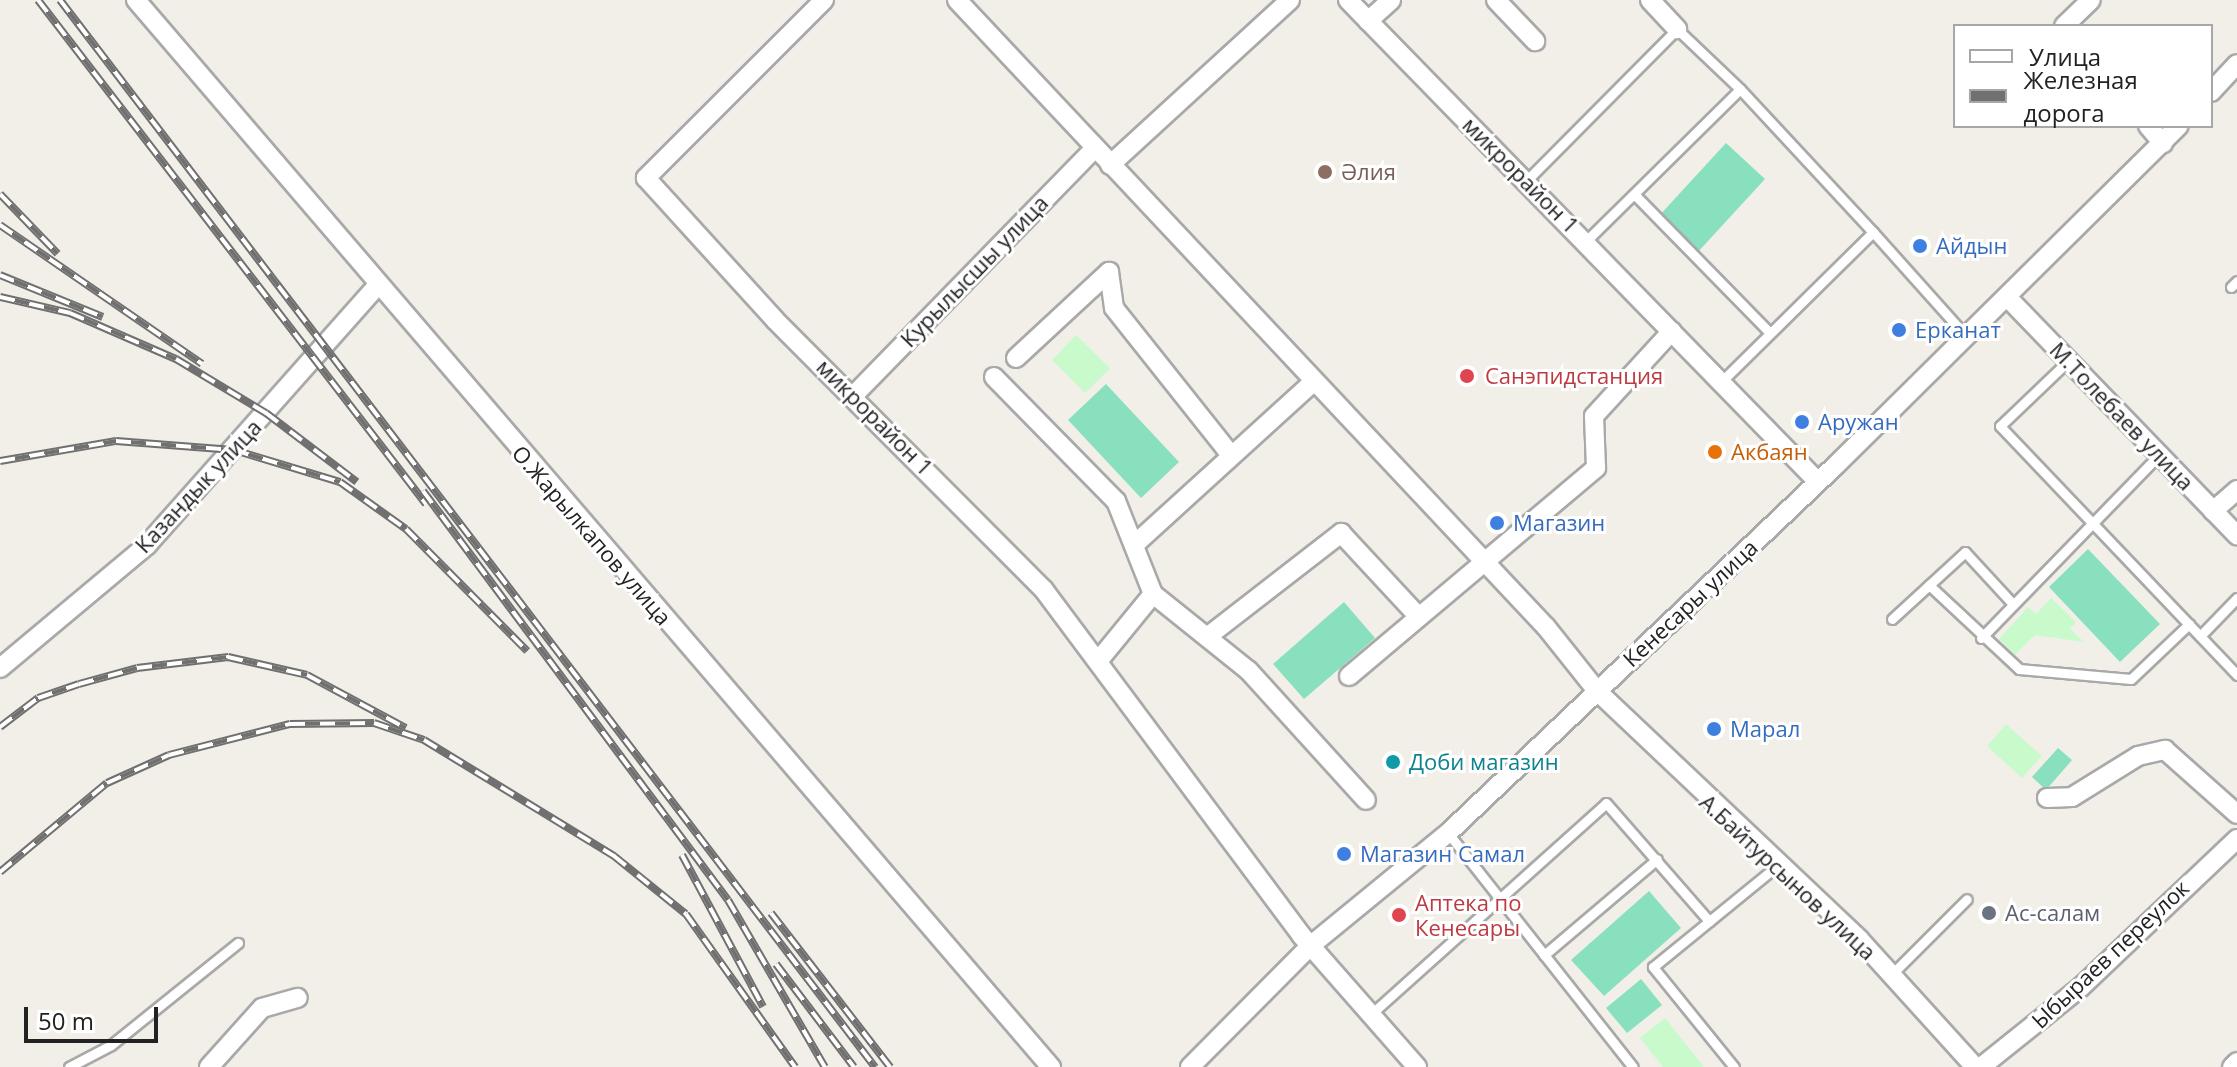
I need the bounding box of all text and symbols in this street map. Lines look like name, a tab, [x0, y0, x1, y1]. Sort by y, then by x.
legend	[1953, 24, 2213, 128]
text: Улица	[2029, 40, 2101, 73]
text: Железная дорога	[2023, 63, 2138, 129]
street label: микрорайон 1	[1457, 111, 1585, 239]
place label: Әлия	[1341, 159, 1396, 185]
marker: Әлия	[1316, 163, 1334, 181]
street label: Курылысшы улица	[895, 190, 1053, 352]
place label: Айдын	[1936, 233, 2007, 259]
marker: Айдын	[1911, 237, 1929, 255]
place label: Ерканат	[1915, 317, 2001, 343]
marker: Ерканат	[1890, 321, 1908, 339]
street label: М.Толебаев улица	[2045, 337, 2199, 495]
street label: микрорайон 1	[811, 353, 939, 481]
place label: Санэпидстанция	[1485, 363, 1663, 389]
marker: Санэпидстанция	[1456, 365, 1478, 387]
place label: Аружан	[1818, 409, 1899, 435]
marker: Аружан	[1793, 413, 1811, 431]
street label: Казандык улица	[129, 414, 267, 558]
place label: Акбаян	[1731, 439, 1808, 465]
street label: О.Жарылкапов улица	[507, 440, 677, 630]
marker: Акбаян	[1706, 443, 1724, 461]
place label: Магазин	[1513, 510, 1605, 536]
marker: Магазин	[1488, 514, 1506, 532]
street label: Кенесары улица	[1617, 534, 1763, 672]
place label: Марал	[1730, 716, 1800, 742]
marker: Марал	[1705, 720, 1723, 738]
place label: Доби магазин	[1409, 749, 1559, 775]
marker: Доби магазин	[1384, 753, 1402, 771]
street label: А.Байтурсынов улица	[1695, 789, 1881, 965]
place label: Магазин Самал	[1360, 841, 1525, 867]
marker: Магазин Самал	[1335, 845, 1353, 863]
street label: Ыбыраев переулок	[2026, 874, 2194, 1034]
place label: Аптека по Кенесары	[1415, 889, 1521, 940]
place label: Ас-салам	[2005, 900, 2100, 926]
marker: Ас-салам	[1980, 904, 1998, 922]
marker: Аптека по Кенесары	[1390, 906, 1408, 924]
scale bar	[28, 991, 162, 1041]
text: 50 m	[38, 1004, 94, 1037]

